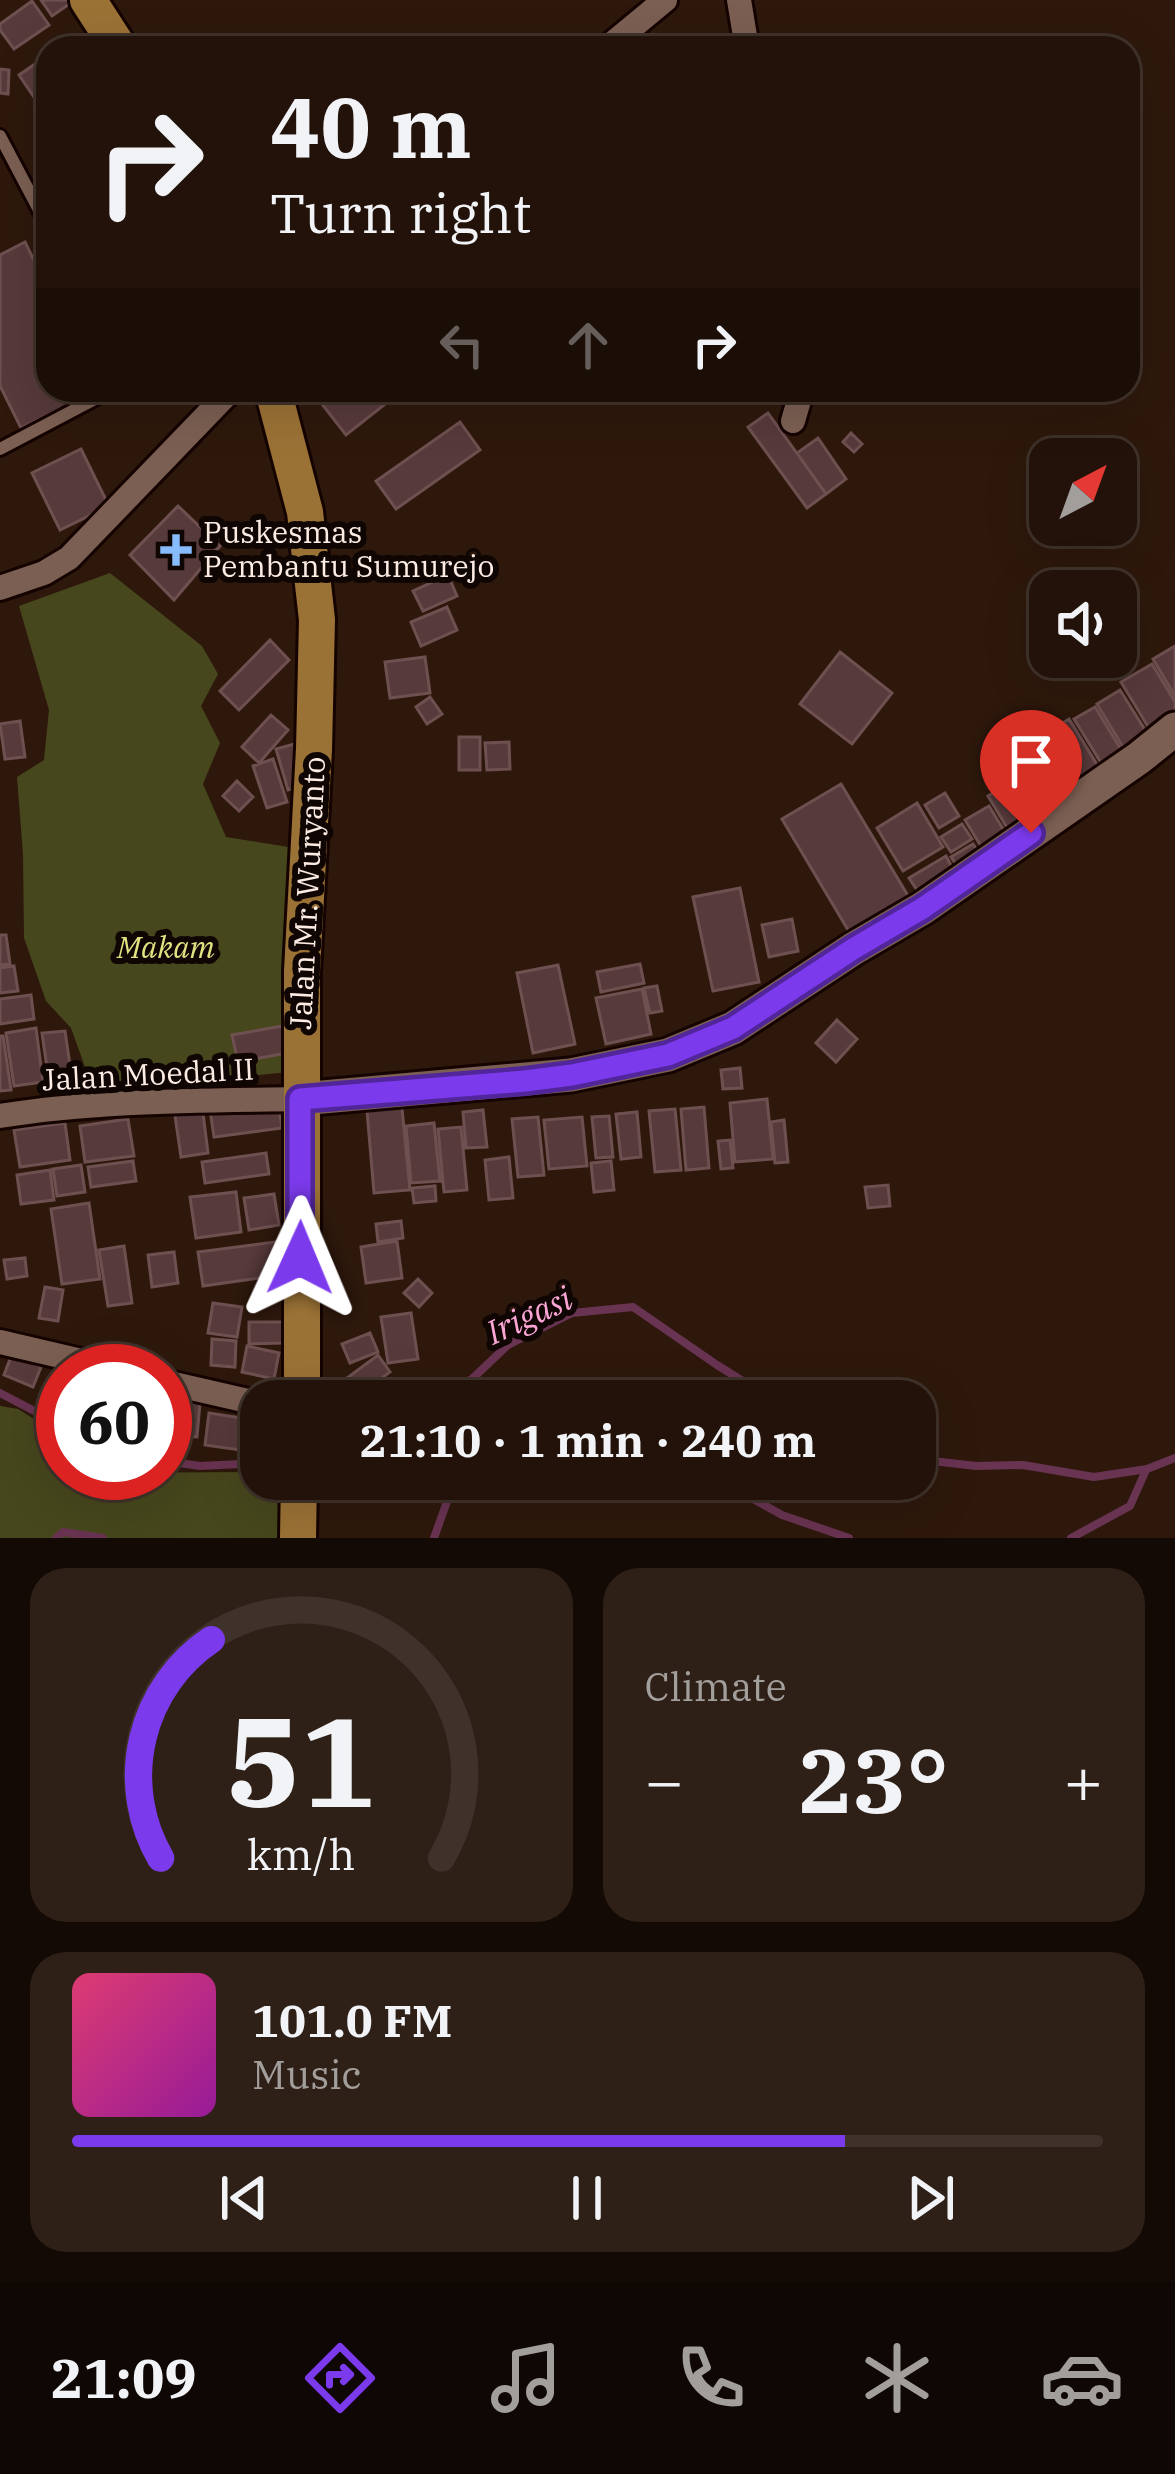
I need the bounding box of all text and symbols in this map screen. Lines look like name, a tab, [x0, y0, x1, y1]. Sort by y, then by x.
text: 40 m	[270, 72, 472, 181]
icon: right	[72, 84, 228, 240]
text: Turn right	[270, 178, 532, 248]
icon: left	[429, 312, 495, 378]
icon: ahead	[555, 312, 621, 378]
icon: right	[681, 312, 747, 378]
north arrow	[1029, 438, 1137, 546]
map controls	[1029, 438, 1137, 678]
place label: Puskesmas Pembantu Sumurejo	[203, 512, 494, 585]
marker: Puskesmas Pembantu Sumurejo	[160, 534, 192, 566]
button: sound	[1029, 570, 1137, 678]
pin	[980, 710, 1082, 833]
icon: arrive	[998, 728, 1064, 794]
street label: Jalan Mr. Wuryanto	[280, 756, 333, 1030]
park label: Makam	[116, 927, 215, 966]
street label: Jalan Moedal II	[41, 1048, 255, 1099]
position arrow	[237, 1195, 363, 1321]
water label: Irigasi	[478, 1276, 579, 1353]
speed limit sign: 60	[36, 1344, 192, 1500]
text: 21:10 · 1 min · 240 m	[360, 1411, 816, 1469]
text: Climate	[645, 1661, 787, 1712]
text: 51	[226, 1679, 376, 1841]
text: 23°	[799, 1721, 949, 1838]
text: −	[645, 1737, 684, 1823]
text: +	[1063, 1737, 1103, 1823]
text: km/h	[247, 1826, 355, 1882]
text: 101.0 FM	[252, 1991, 452, 2049]
text: Music	[252, 2049, 362, 2100]
icon: previous	[211, 2165, 277, 2231]
icon: pause	[554, 2165, 620, 2231]
icon: next	[898, 2165, 964, 2231]
icon: directions	[298, 2336, 382, 2420]
icon: music	[484, 2336, 568, 2420]
icon: phone	[669, 2336, 753, 2420]
icon: climate	[855, 2336, 939, 2420]
icon: car	[1040, 2336, 1124, 2420]
text: 21:09	[51, 2343, 197, 2413]

